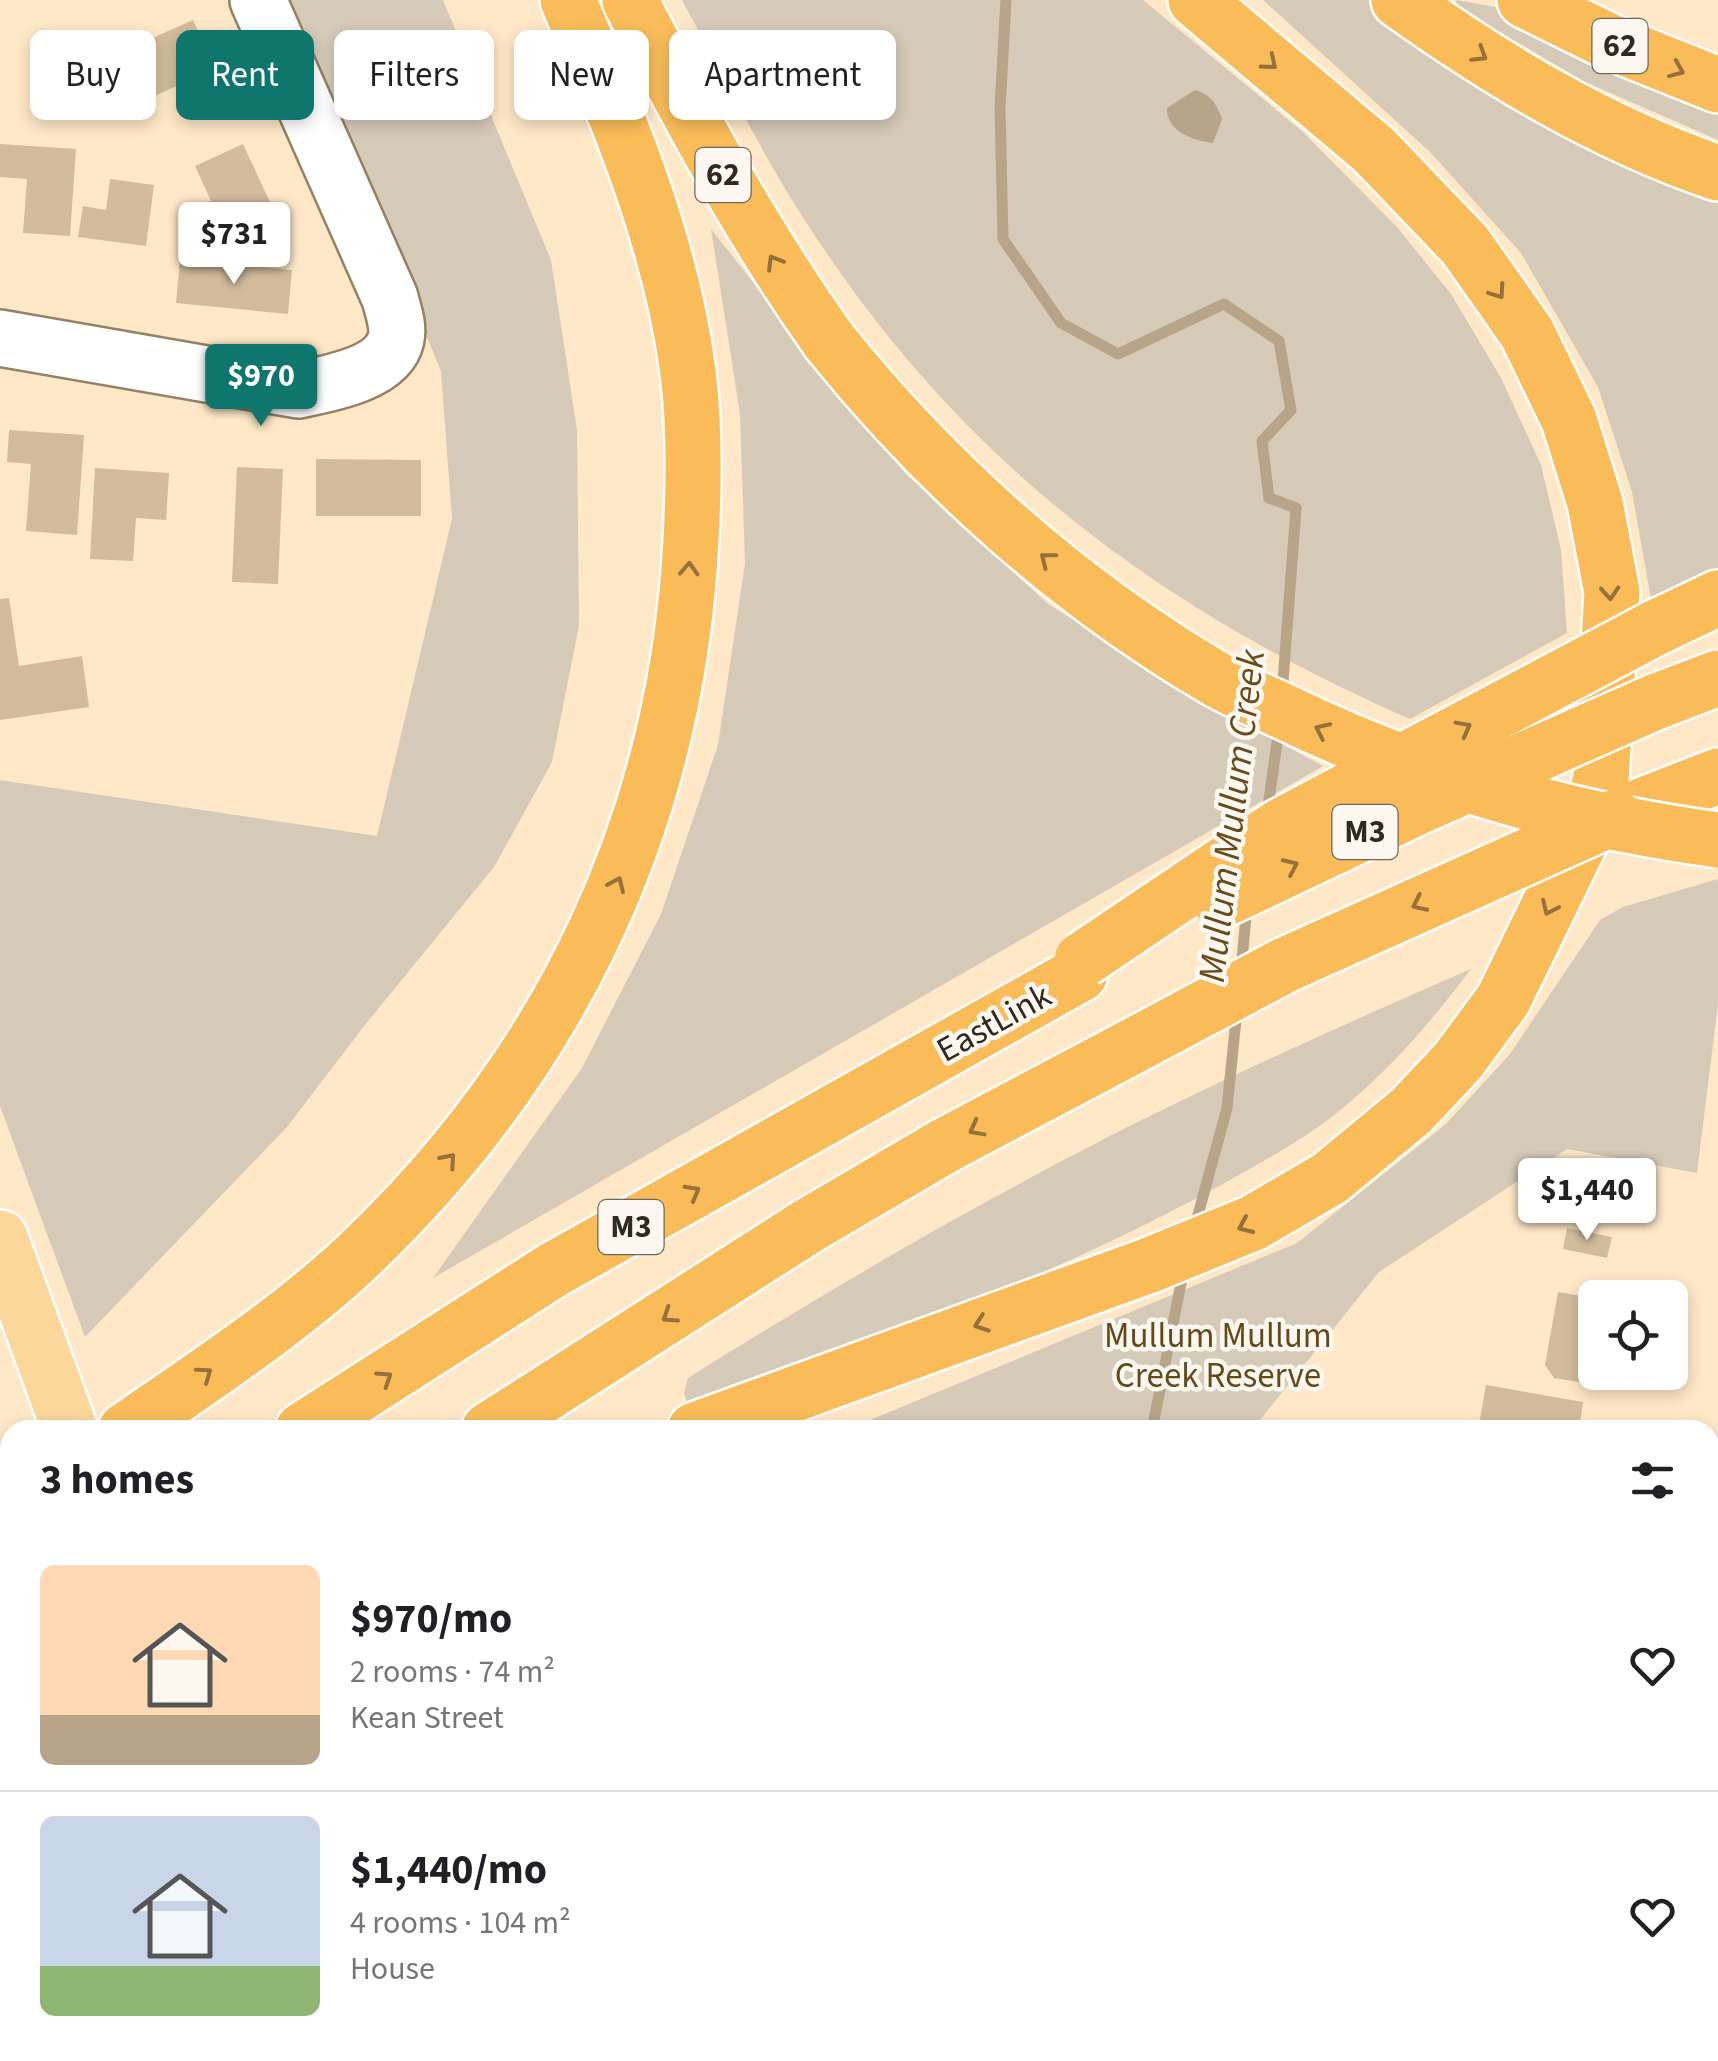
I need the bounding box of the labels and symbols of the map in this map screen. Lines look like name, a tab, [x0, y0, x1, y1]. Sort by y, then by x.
road number: 62	[1592, 19, 1648, 73]
one-way arrow	[1469, 42, 1487, 61]
one-way arrow	[1259, 51, 1277, 69]
one-way arrow	[1667, 58, 1685, 78]
road number: 62	[696, 148, 750, 202]
pin: $731	[175, 202, 293, 287]
one-way arrow	[767, 255, 786, 273]
one-way arrow	[1486, 281, 1504, 300]
pin: $970	[202, 344, 320, 429]
one-way arrow	[1040, 553, 1058, 571]
one-way arrow	[679, 560, 700, 576]
one-way arrow	[1599, 586, 1620, 602]
water label: Mullum Mullum Creek	[1185, 646, 1279, 985]
one-way arrow	[1453, 721, 1471, 740]
one-way arrow	[1315, 722, 1333, 742]
road number: M3	[1332, 805, 1398, 859]
one-way arrow	[1281, 859, 1299, 879]
one-way arrow	[605, 876, 625, 894]
one-way arrow	[1411, 891, 1429, 911]
one-way arrow	[1542, 898, 1562, 916]
street label: EastLink	[928, 971, 1061, 1075]
one-way arrow	[969, 1117, 987, 1136]
one-way arrow	[437, 1153, 455, 1172]
pin: $1,440	[1506, 1158, 1668, 1243]
one-way arrow	[682, 1184, 700, 1204]
road number: M3	[598, 1200, 664, 1254]
one-way arrow	[1237, 1214, 1255, 1234]
one-way arrow	[661, 1303, 679, 1322]
park label: Mullum Mullum Creek Reserve	[1104, 1311, 1332, 1401]
one-way arrow	[973, 1312, 991, 1332]
one-way arrow	[194, 1368, 212, 1385]
one-way arrow	[374, 1371, 392, 1390]

